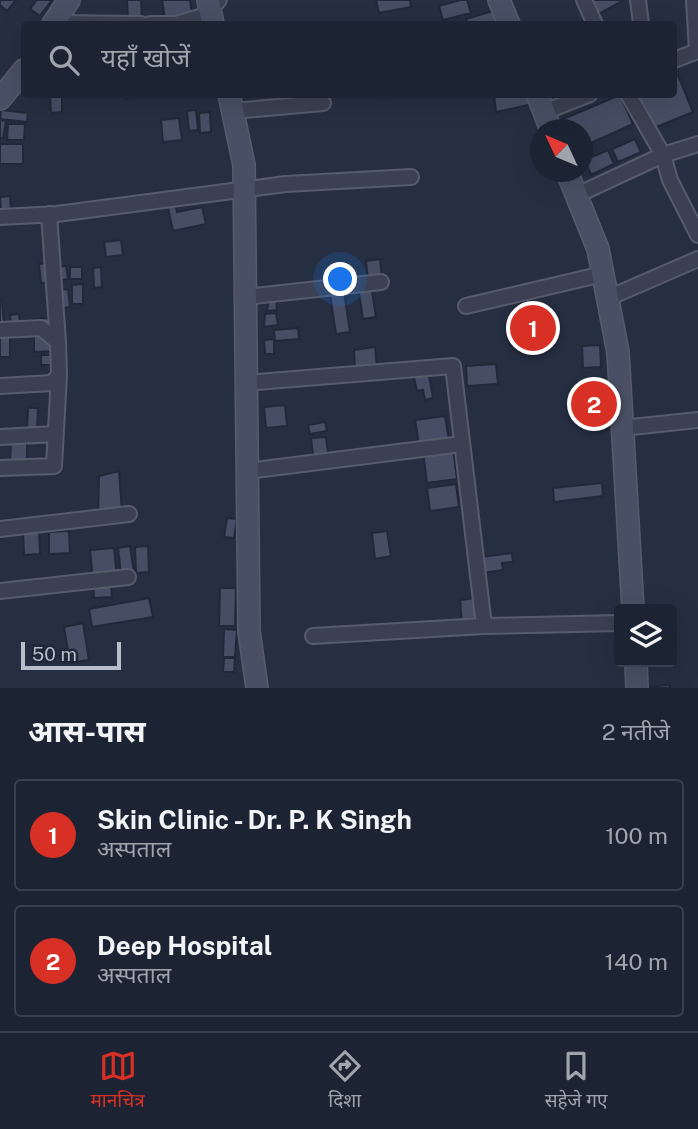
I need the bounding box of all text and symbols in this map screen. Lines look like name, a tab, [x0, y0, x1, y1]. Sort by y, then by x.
search box	[21, 21, 677, 98]
icon: search	[45, 41, 83, 79]
text: यहाँ खोजें	[101, 42, 190, 73]
north arrow	[530, 119, 593, 182]
your location	[323, 262, 357, 296]
pin: 1	[510, 302, 556, 354]
pin: 2	[571, 378, 617, 430]
map controls	[614, 604, 677, 667]
button: layers	[614, 604, 677, 667]
scale bar	[21, 639, 121, 671]
text: 50 m	[32, 643, 77, 665]
text: आस-पास	[28, 713, 146, 749]
text: 2 नतीजे	[602, 718, 670, 745]
text: Skin Clinic - Dr. P. K Singh	[97, 804, 412, 835]
text: 1	[48, 822, 58, 849]
text: 100 m	[605, 822, 668, 849]
text: अस्पताल	[97, 835, 171, 862]
text: Deep Hospital	[97, 930, 272, 961]
text: 2	[46, 948, 60, 975]
text: 140 m	[605, 948, 668, 975]
text: अस्पताल	[97, 961, 171, 988]
tab: मानचित्र	[90, 1047, 145, 1115]
tab: दिशा	[326, 1047, 364, 1115]
tab: सहेजे गए	[545, 1047, 608, 1115]

